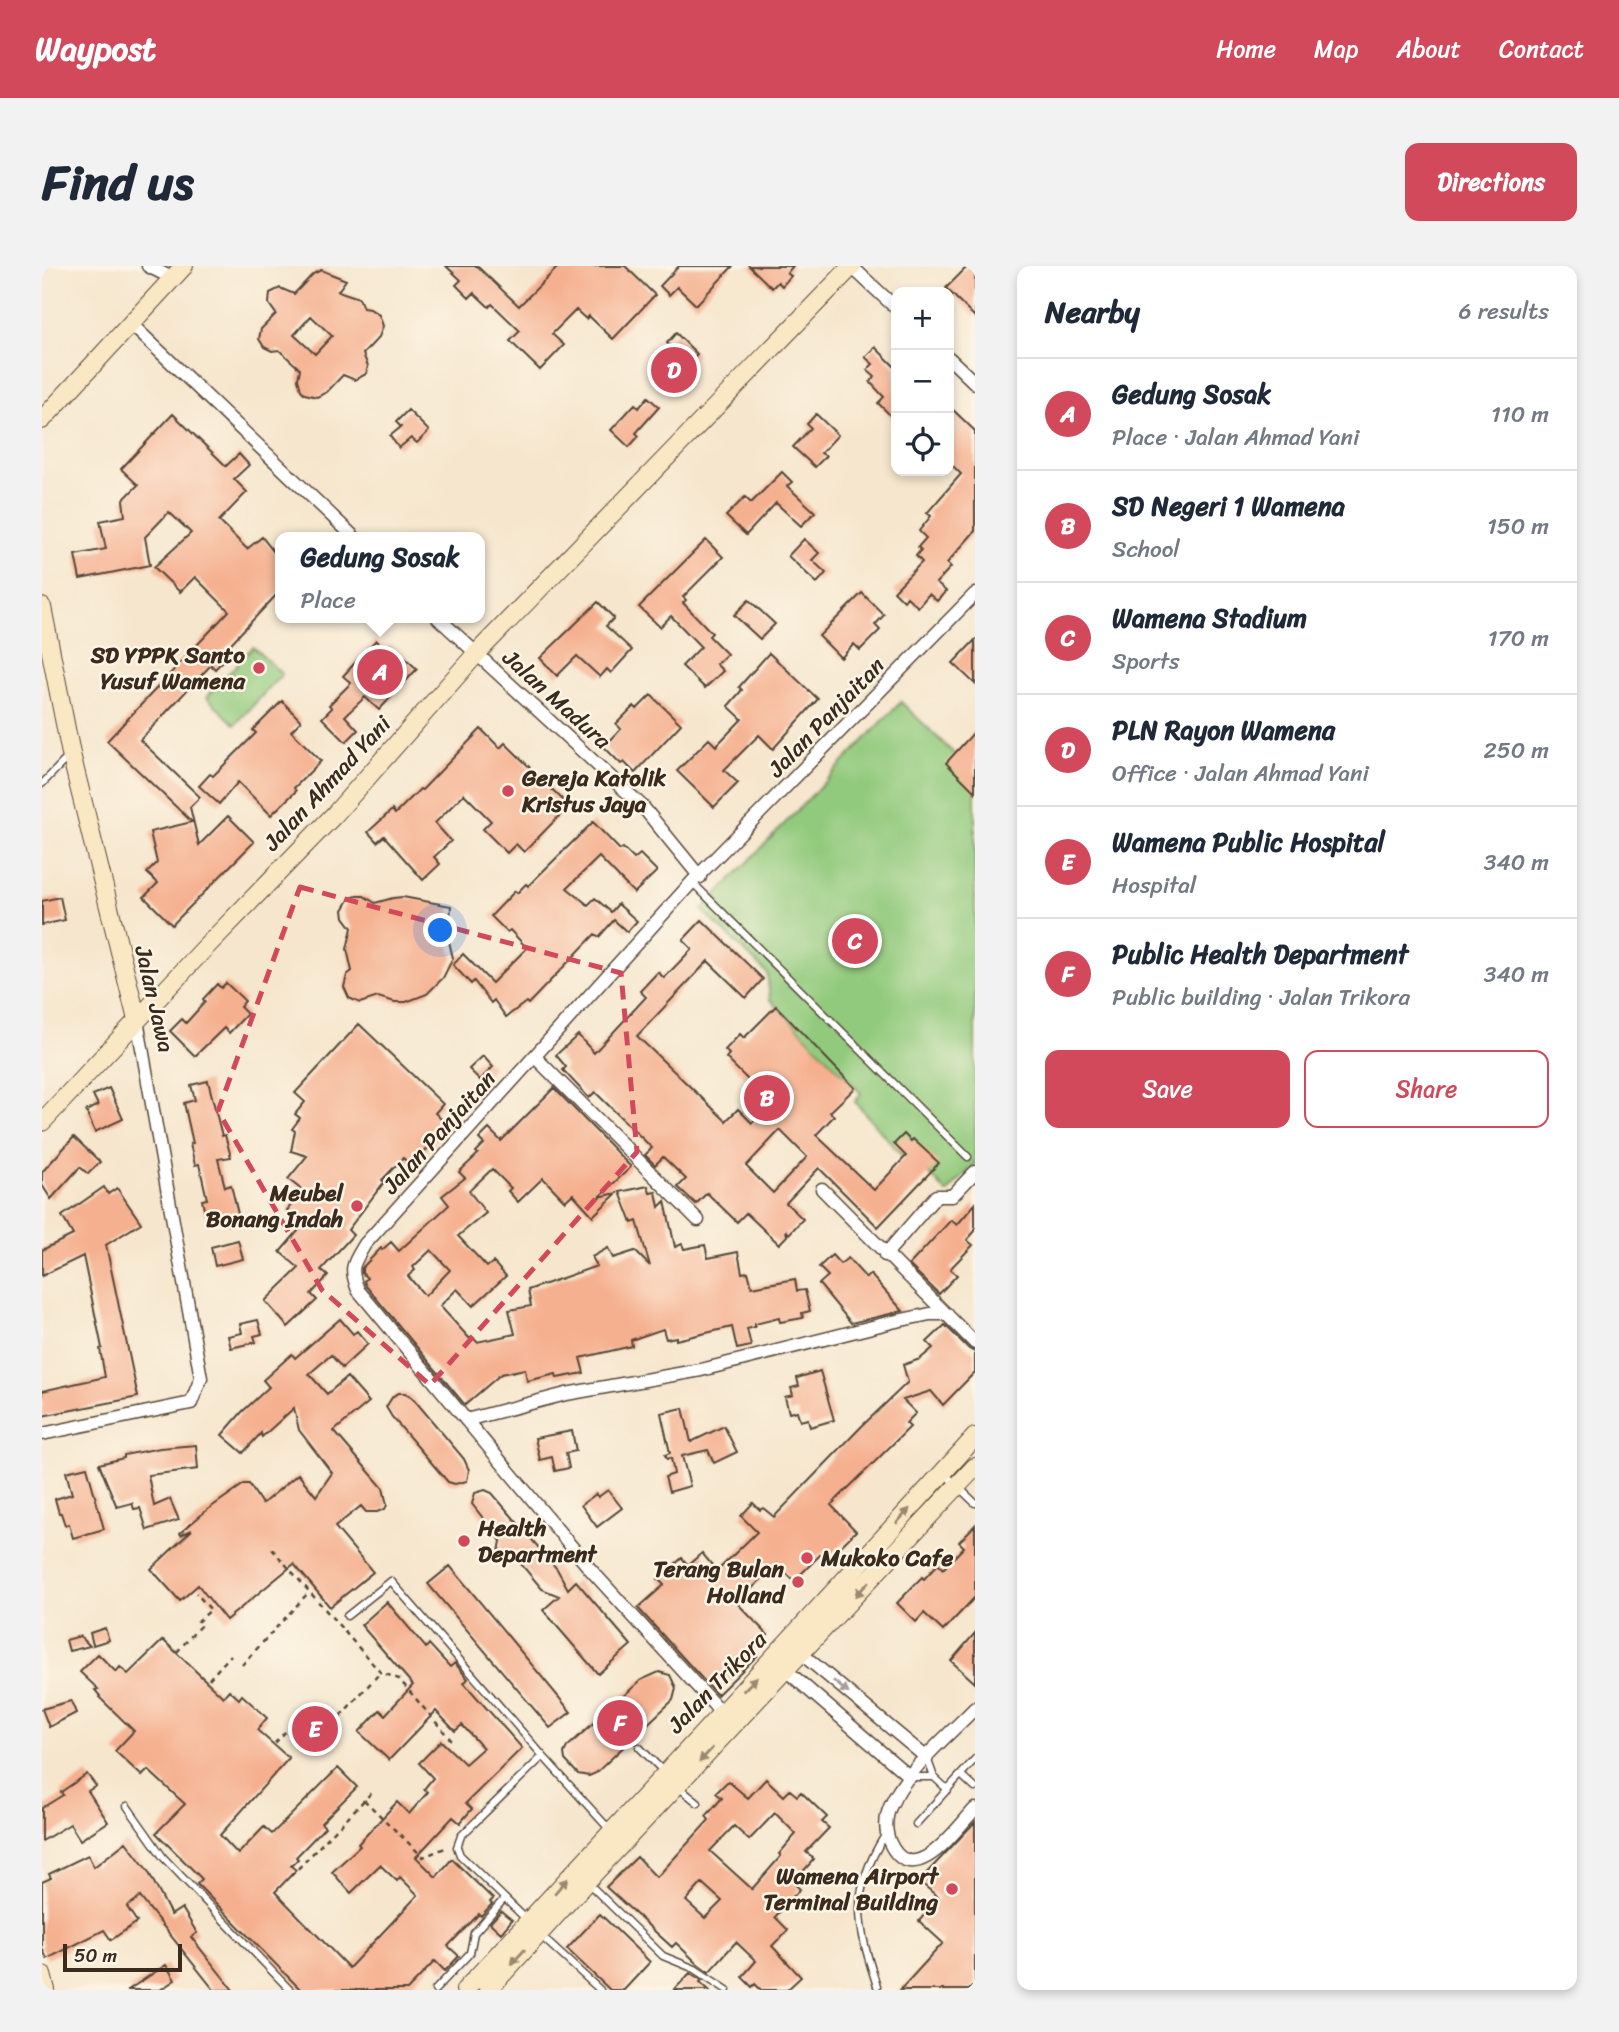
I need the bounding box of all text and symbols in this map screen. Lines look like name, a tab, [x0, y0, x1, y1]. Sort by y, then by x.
text: Waypost	[35, 20, 156, 78]
text: Home	[1216, 28, 1276, 70]
text: Map	[1314, 28, 1358, 70]
text: About	[1396, 28, 1461, 70]
text: Contact	[1499, 28, 1584, 70]
text: Find us	[42, 139, 194, 226]
button: Directions	[1405, 143, 1577, 221]
text: Nearby	[1045, 285, 1140, 339]
map controls	[891, 287, 954, 476]
button: +	[891, 287, 954, 350]
text: 6 results	[1459, 291, 1549, 332]
pin: D	[651, 344, 697, 396]
button: −	[891, 350, 954, 413]
text: Gedung Sosak	[1112, 371, 1271, 417]
text: A	[1060, 394, 1076, 435]
text: 110 m	[1491, 394, 1549, 435]
button: locate	[891, 413, 954, 476]
text: Place · Jalan Ahmad Yani	[1112, 417, 1359, 458]
text: SD Negeri 1 Wamena	[1112, 483, 1345, 529]
text: B	[1061, 506, 1075, 547]
text: 150 m	[1487, 506, 1549, 547]
text: School	[1112, 529, 1180, 570]
popup	[275, 532, 485, 623]
text: Gedung Sosak	[300, 534, 460, 580]
text: Place	[300, 580, 356, 621]
text: Wamena Stadium	[1112, 595, 1307, 641]
text: C	[1061, 618, 1075, 659]
text: 170 m	[1488, 618, 1549, 659]
place label: SD YPPK Santo Yusuf Wamena	[90, 635, 246, 702]
street label: Jalan Madura	[492, 638, 621, 760]
text: Sports	[1112, 641, 1180, 682]
pin: A	[357, 646, 403, 698]
street label: Jalan Panjaitan	[757, 647, 896, 788]
marker: SD YPPK Santo Yusuf Wamena	[251, 660, 267, 676]
street label: Jalan Ahmad Yani	[252, 705, 402, 862]
text: PLN Rayon Wamena	[1112, 707, 1335, 753]
text: D	[1061, 730, 1075, 771]
text: 250 m	[1483, 730, 1549, 771]
text: Office · Jalan Ahmad Yani	[1112, 753, 1369, 794]
place label: Gereja Katolik Kristus Jaya	[521, 758, 667, 825]
marker: Gereja Katolik Kristus Jaya	[500, 783, 516, 799]
text: Wamena Public Hospital	[1112, 819, 1385, 865]
text: E	[1062, 842, 1074, 883]
text: 340 m	[1484, 842, 1549, 883]
text: Hospital	[1112, 865, 1196, 906]
your location	[423, 913, 457, 947]
pin: C	[832, 915, 878, 967]
text: Public Health Department	[1112, 931, 1408, 977]
street label: Jalan Jawa	[122, 941, 187, 1057]
text: F	[1062, 954, 1074, 995]
text: 340 m	[1484, 954, 1549, 995]
text: Public building · Jalan Trikora	[1112, 977, 1410, 1018]
button: Save	[1045, 1050, 1290, 1128]
button: Share	[1304, 1050, 1549, 1128]
street label: Jalan Panjaitan	[371, 1060, 507, 1205]
pin: B	[744, 1072, 790, 1124]
place label: Meubel Bonang Indah	[206, 1173, 344, 1240]
marker: Meubel Bonang Indah	[349, 1198, 365, 1214]
one-way arrow	[895, 1507, 911, 1525]
place label: Health Department	[477, 1508, 598, 1575]
marker: Health Department	[456, 1533, 472, 1549]
place label: Mukoko Cafe	[820, 1538, 953, 1579]
place label: Terang Bulan Holland	[653, 1549, 786, 1616]
marker: Mukoko Cafe	[799, 1550, 815, 1566]
marker: Terang Bulan Holland	[790, 1574, 806, 1590]
one-way arrow	[854, 1580, 870, 1597]
street label: Jalan Trikora	[657, 1621, 778, 1744]
one-way arrow	[741, 1676, 757, 1693]
one-way arrow	[831, 1679, 849, 1694]
pin: F	[597, 1697, 643, 1749]
pin: E	[292, 1703, 338, 1755]
one-way arrow	[699, 1746, 715, 1763]
place label: Wamena Airport Terminal Building	[763, 1856, 940, 1923]
one-way arrow	[553, 1877, 569, 1895]
marker: Wamena Airport Terminal Building	[944, 1881, 960, 1897]
text: 50 m	[74, 1939, 117, 1972]
scale bar	[63, 1941, 182, 1973]
one-way arrow	[510, 1948, 526, 1966]

